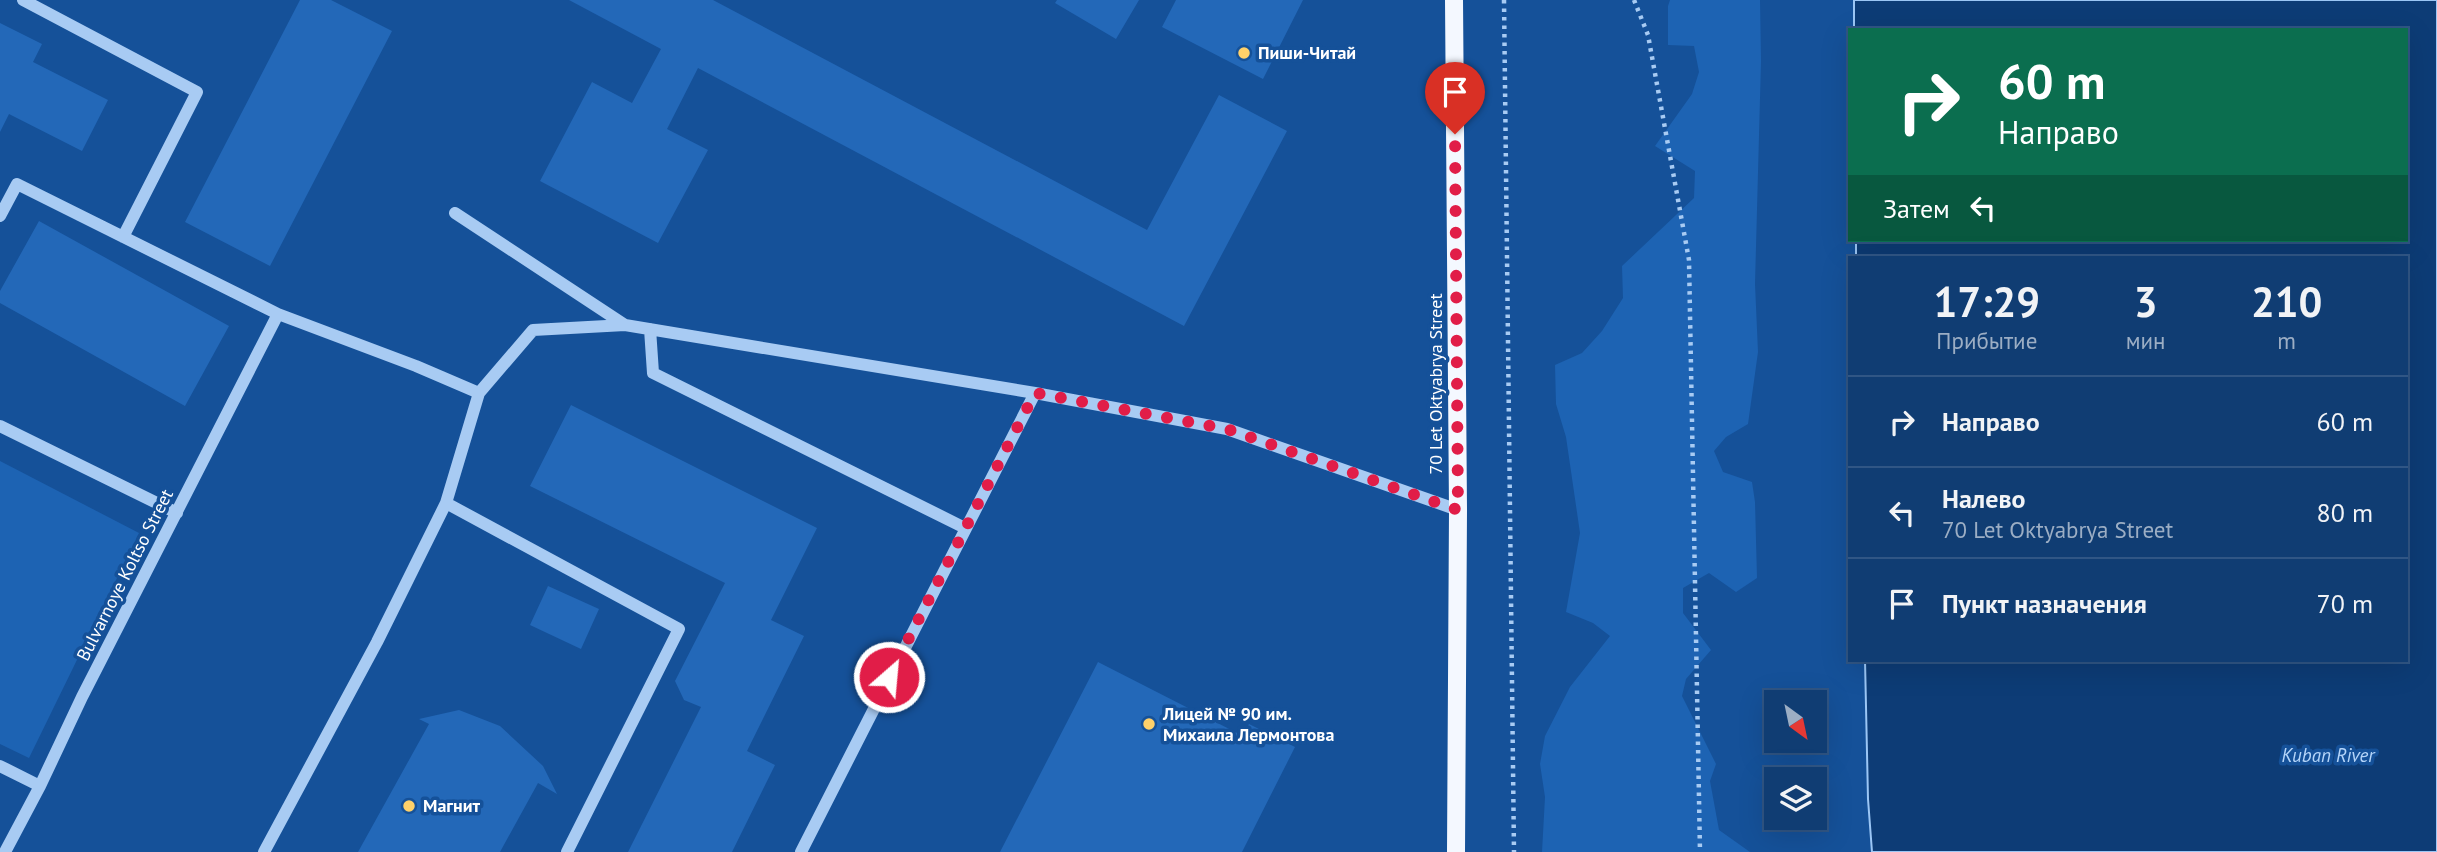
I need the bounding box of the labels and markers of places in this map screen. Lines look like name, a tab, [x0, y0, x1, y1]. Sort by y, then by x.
place label: Пиши-Читай	[1258, 41, 1356, 64]
marker: Пиши-Читай	[1236, 45, 1252, 61]
pin	[1425, 62, 1485, 134]
place label: Лицей № 90 им. Михаила Лермонтова	[1162, 702, 1334, 746]
marker: Лицей № 90 им. Михаила Лермонтова	[1141, 716, 1157, 732]
place label: Магнит	[423, 794, 481, 817]
marker: Магнит	[401, 798, 417, 814]

